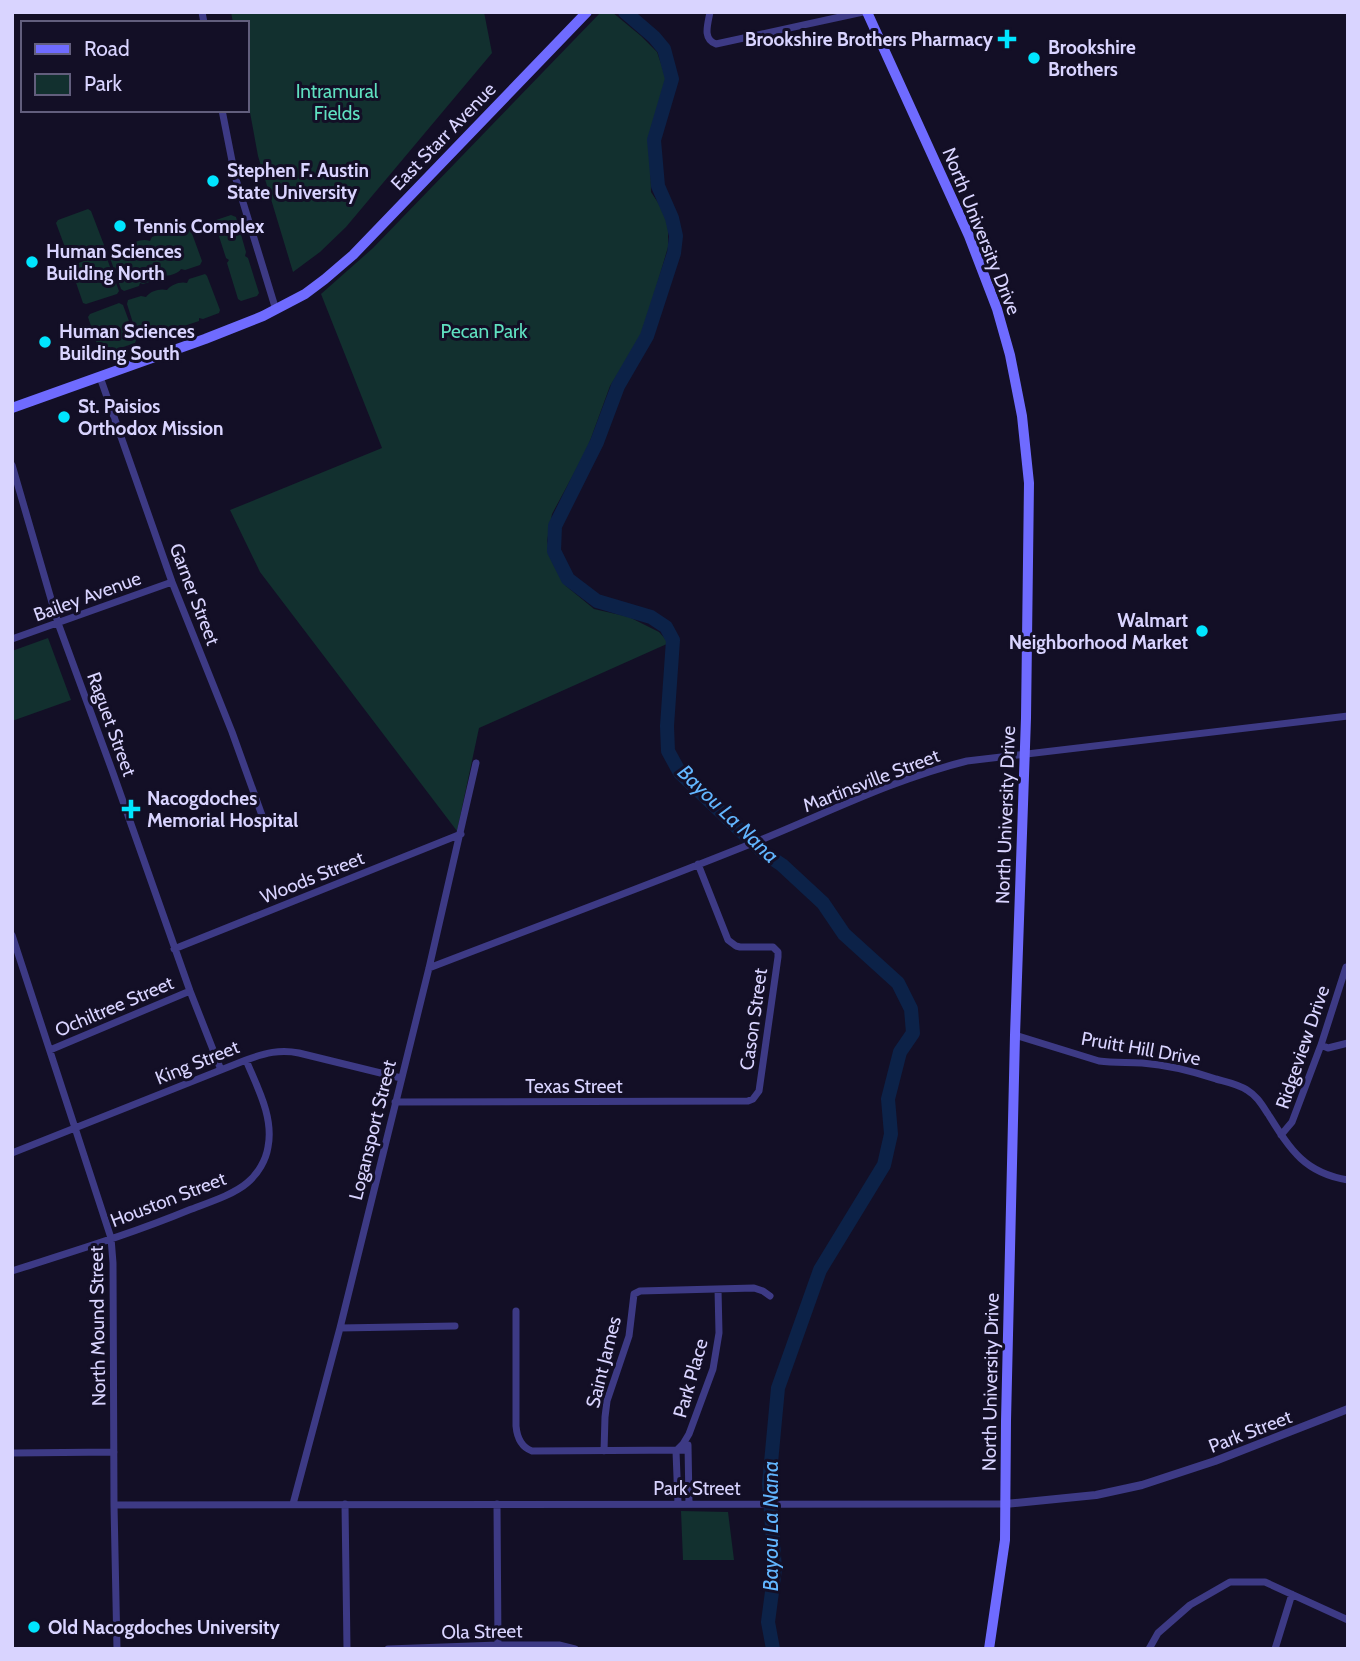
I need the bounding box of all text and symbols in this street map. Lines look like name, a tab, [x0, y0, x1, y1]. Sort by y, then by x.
legend	[21, 21, 248, 112]
place label: Brookshire Brothers Pharmacy	[745, 28, 994, 51]
marker: Brookshire Brothers Pharmacy	[999, 31, 1015, 47]
text: Road	[84, 36, 130, 61]
place label: Brookshire Brothers	[1048, 36, 1136, 81]
marker: Brookshire Brothers	[1026, 50, 1042, 66]
text: Park	[84, 71, 122, 96]
street label: East Starr Avenue	[386, 77, 501, 195]
park label: Intramural Fields	[296, 80, 379, 125]
street label: North University Drive	[937, 144, 1026, 318]
place label: Stephen F. Austin State University	[227, 159, 369, 204]
marker: Stephen F. Austin State University	[205, 173, 221, 189]
place label: Tennis Complex	[134, 215, 265, 238]
marker: Tennis Complex	[112, 218, 128, 234]
place label: Human Sciences Building North	[46, 240, 182, 285]
marker: Human Sciences Building North	[24, 254, 40, 270]
place label: Human Sciences Building South	[59, 320, 195, 365]
park label: Pecan Park	[440, 320, 528, 343]
marker: Human Sciences Building South	[37, 334, 53, 350]
place label: St. Paisios Orthodox Mission	[78, 395, 224, 440]
marker: St. Paisios Orthodox Mission	[56, 409, 72, 425]
street label: Garner Street	[165, 540, 225, 649]
street label: Bailey Avenue	[30, 566, 144, 627]
place label: Walmart Neighborhood Market	[1009, 609, 1188, 654]
marker: Walmart Neighborhood Market	[1194, 623, 1210, 639]
street label: Raguet Street	[82, 669, 141, 780]
street label: North University Drive	[991, 725, 1020, 905]
street label: Martinsville Street	[800, 744, 943, 817]
water label: Bayou La Nana	[673, 759, 784, 868]
place label: Nacogdoches Memorial Hospital	[147, 787, 298, 832]
marker: Nacogdoches Memorial Hospital	[121, 799, 141, 819]
street label: Woods Street	[257, 846, 368, 909]
street label: Cason Street	[735, 966, 772, 1072]
street label: Ochiltree Street	[51, 971, 177, 1042]
street label: Ridgeview Drive	[1271, 982, 1334, 1112]
street label: Pruitt Hill Drive	[1079, 1027, 1203, 1070]
street label: King Street	[152, 1035, 243, 1090]
street label: Logansport Street	[344, 1057, 401, 1202]
street label: Texas Street	[525, 1075, 623, 1098]
street label: Houston Street	[107, 1167, 230, 1232]
street label: North Mound Street	[85, 1245, 110, 1406]
street label: North University Drive	[977, 1292, 1004, 1471]
street label: Saint James	[581, 1314, 626, 1410]
street label: Park Place	[668, 1336, 713, 1420]
street label: Park Street	[1205, 1405, 1296, 1458]
water label: Bayou La Nana	[758, 1461, 783, 1591]
street label: Park Street	[653, 1477, 741, 1500]
place label: Old Nacogdoches University	[48, 1616, 281, 1639]
marker: Old Nacogdoches University	[26, 1619, 42, 1635]
street label: Ola Street	[441, 1619, 523, 1644]

